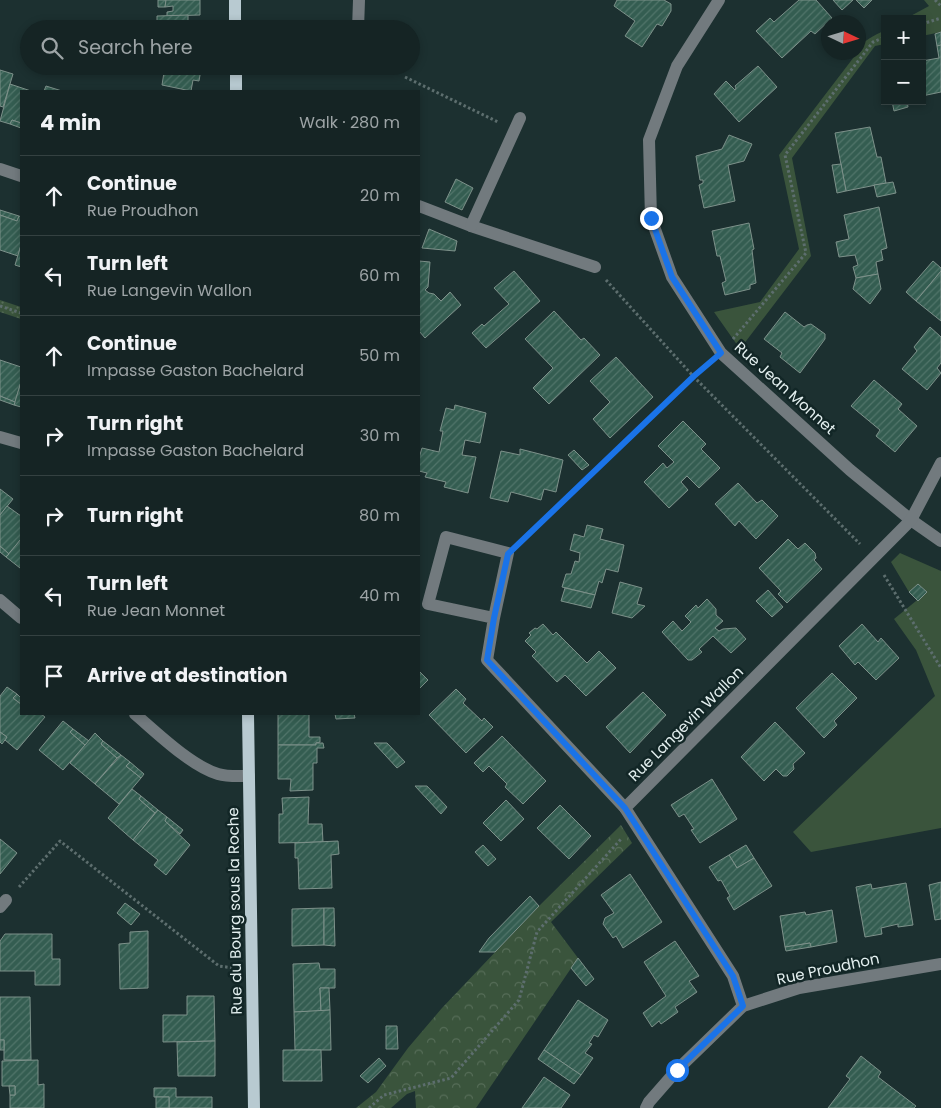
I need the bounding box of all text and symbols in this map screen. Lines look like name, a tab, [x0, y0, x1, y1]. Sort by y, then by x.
north arrow	[821, 15, 866, 60]
map controls	[881, 15, 926, 105]
button: +	[881, 15, 926, 60]
search box	[20, 20, 420, 75]
icon: search	[38, 34, 66, 62]
text: Search here	[78, 34, 192, 61]
button: −	[881, 60, 926, 105]
text: 4 min	[40, 108, 101, 137]
text: Walk · 280 m	[299, 111, 400, 134]
text: Continue	[87, 170, 177, 197]
icon: ahead	[40, 182, 68, 210]
text: 20 m	[360, 184, 400, 207]
text: Rue Proudhon	[87, 199, 198, 222]
route end	[640, 207, 663, 230]
text: Turn left	[87, 250, 168, 277]
icon: left	[40, 262, 68, 290]
text: 60 m	[359, 264, 400, 287]
text: Rue Langevin Wallon	[87, 279, 252, 302]
text: Continue	[87, 330, 177, 357]
street label: Rue Jean Monnet	[730, 336, 840, 439]
icon: ahead	[40, 342, 68, 370]
text: 50 m	[359, 344, 400, 367]
text: Impasse Gaston Bachelard	[87, 359, 304, 382]
text: Turn right	[87, 410, 183, 437]
icon: right	[40, 422, 68, 450]
text: 30 m	[360, 424, 400, 447]
text: Impasse Gaston Bachelard	[87, 439, 304, 462]
icon: right	[40, 502, 68, 530]
text: Turn right	[87, 502, 183, 529]
text: 80 m	[359, 504, 400, 527]
text: Turn left	[87, 570, 168, 597]
icon: left	[40, 582, 68, 610]
text: 40 m	[359, 584, 400, 607]
text: Rue Jean Monnet	[87, 599, 225, 622]
icon: arrive	[40, 662, 68, 690]
text: Arrive at destination	[87, 662, 288, 689]
street label: Rue Langevin Wallon	[624, 662, 748, 786]
street label: Rue du Bourg sous la Roche	[222, 807, 247, 1015]
street label: Rue Proudhon	[775, 947, 881, 990]
route start	[666, 1059, 689, 1082]

